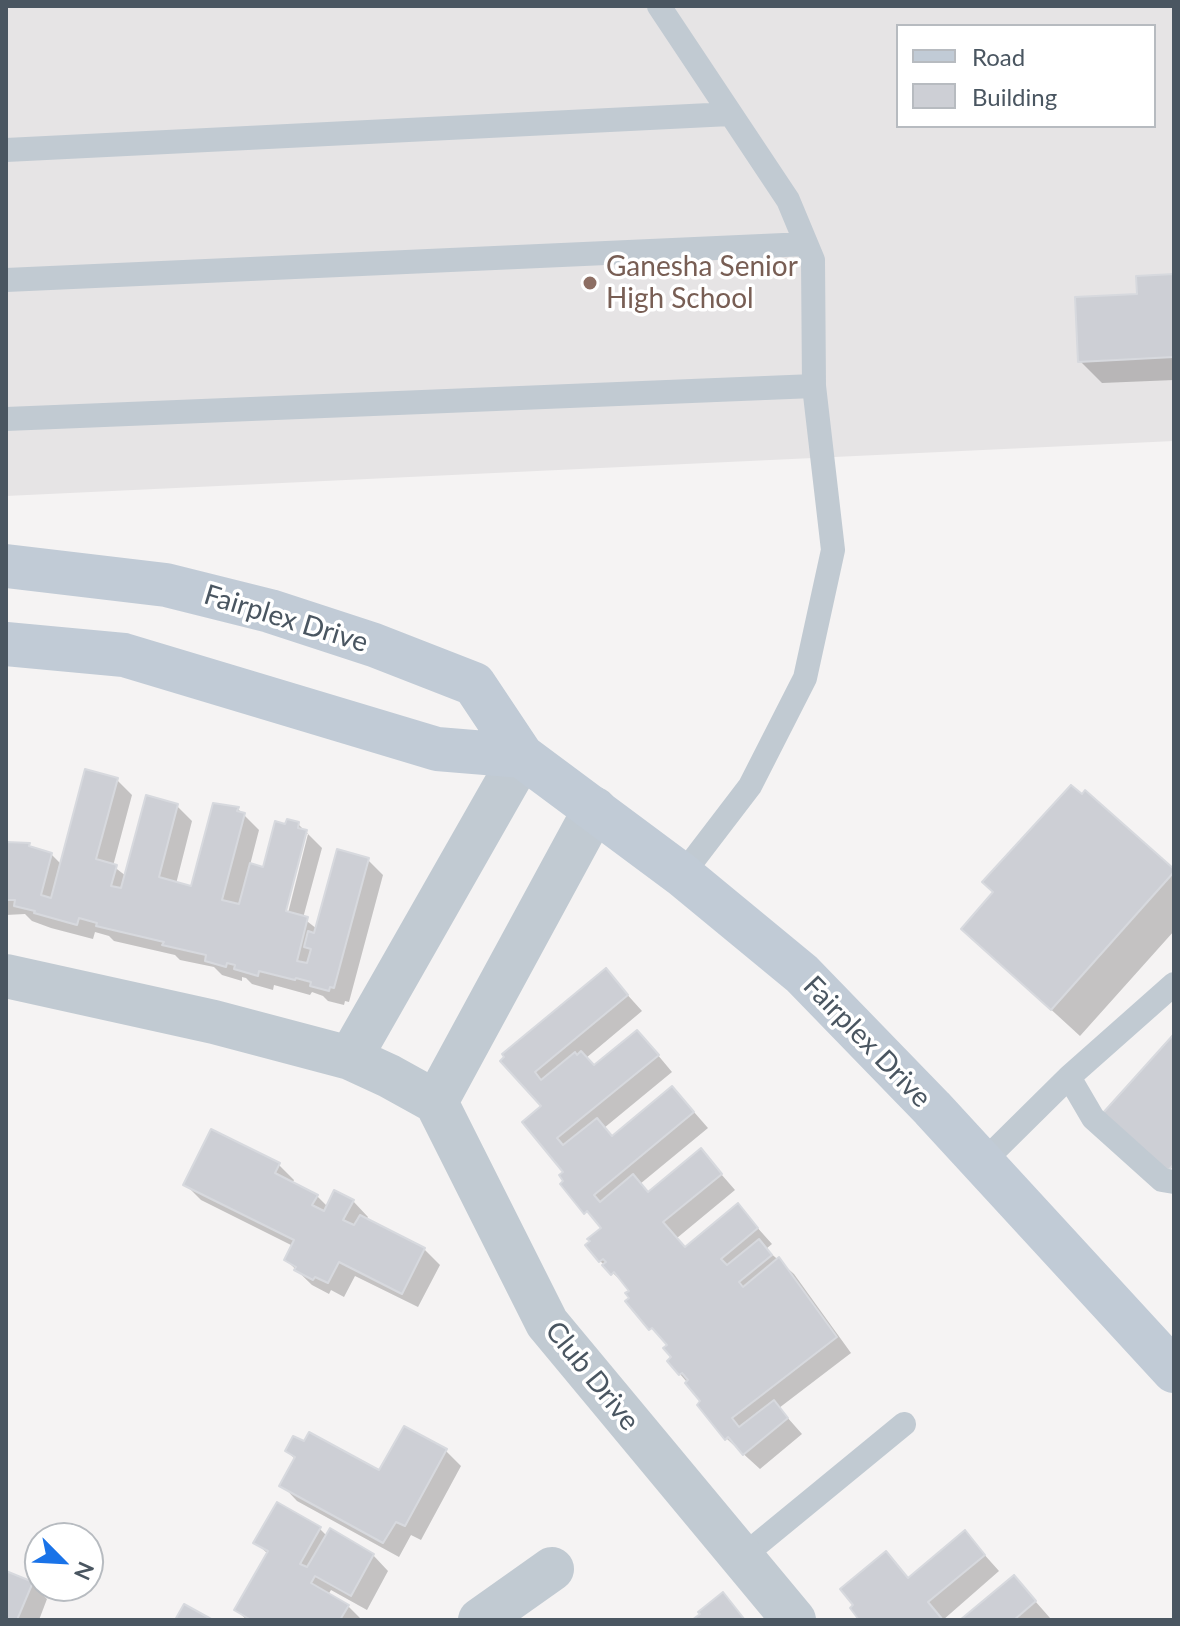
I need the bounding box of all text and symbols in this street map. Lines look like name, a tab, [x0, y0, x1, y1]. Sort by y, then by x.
legend	[896, 24, 1156, 128]
text: Road	[972, 42, 1025, 71]
text: Building	[972, 82, 1057, 111]
place label: Ganesha Senior High School	[606, 250, 798, 316]
marker: Ganesha Senior High School	[581, 274, 599, 292]
street label: Fairplex Drive	[200, 578, 372, 660]
street label: Fairplex Drive	[796, 969, 938, 1115]
street label: Club Drive	[538, 1315, 646, 1437]
north arrow	[24, 1522, 104, 1602]
text: N	[69, 1558, 100, 1584]

